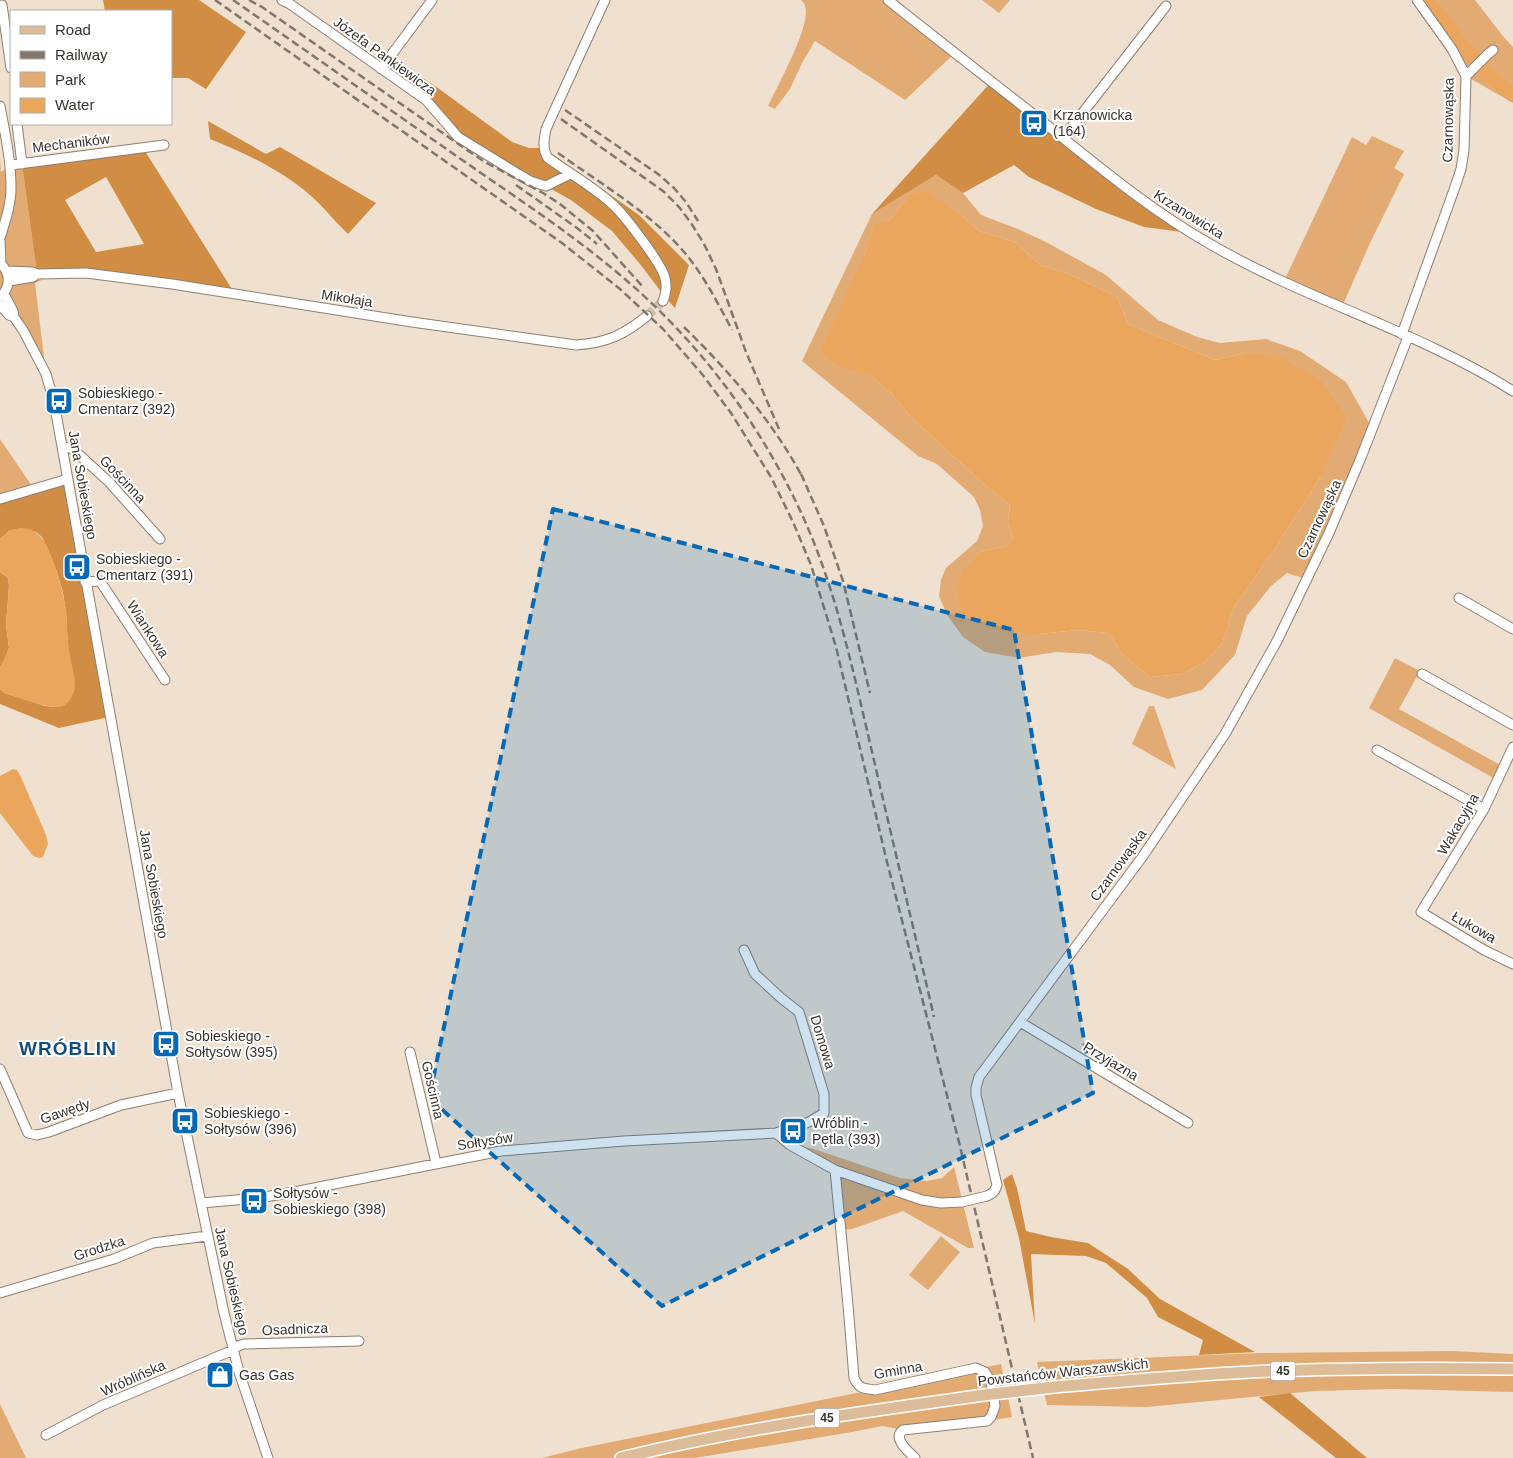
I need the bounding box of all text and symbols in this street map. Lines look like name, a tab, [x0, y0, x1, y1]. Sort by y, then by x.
legend	[10, 10, 172, 125]
street label: Józefa Pankiewicza	[331, 13, 440, 99]
text: Road	[55, 21, 91, 38]
text: Railway	[55, 46, 108, 63]
text: Park	[55, 71, 86, 88]
street label: Czarnowąska	[1439, 77, 1457, 163]
text: Water	[55, 96, 94, 113]
place label: Krzanowicka (164)	[1053, 107, 1133, 139]
bus stop icon: Krzanowicka (164)	[1019, 108, 1049, 138]
street label: Mechaników	[31, 130, 111, 156]
street label: Krzanowicka	[1151, 186, 1227, 242]
street label: Mikołaja	[320, 286, 374, 310]
place label: Sobieskiego - Cmentarz (392)	[78, 385, 175, 417]
bus stop icon: Sobieskiego - Cmentarz (392)	[44, 386, 74, 416]
street label: Jana Sobieskiego	[66, 429, 101, 541]
street label: Gościnna	[97, 452, 149, 506]
street label: Czarnowąska	[1294, 477, 1344, 561]
place label: Sobieskiego - Cmentarz (391)	[96, 551, 193, 583]
bus stop icon: Sobieskiego - Cmentarz (391)	[62, 552, 92, 582]
street label: Wiankowa	[124, 598, 172, 661]
street label: Wakacyjna	[1434, 790, 1482, 857]
street label: Czarnowąska	[1087, 826, 1150, 904]
street label: Jana Sobieskiego	[137, 828, 172, 940]
street label: Łukowa	[1449, 908, 1499, 946]
street label: Domowa	[807, 1013, 839, 1071]
place label: Sobieskiego - Sołtysów (395)	[185, 1028, 278, 1060]
bus stop icon: Sobieskiego - Sołtysów (395)	[151, 1029, 181, 1059]
district label: WRÓBLIN	[19, 1038, 117, 1059]
street label: Przyjazna	[1081, 1038, 1142, 1084]
street label: Gościnna	[419, 1059, 447, 1121]
street label: Gawędy	[38, 1095, 92, 1127]
place label: Sobieskiego - Sołtysów (396)	[204, 1105, 297, 1137]
bus stop icon: Sobieskiego - Sołtysów (396)	[170, 1106, 200, 1136]
place label: Wróblin - Pętla (393)	[812, 1115, 880, 1147]
bus stop icon: Wróblin - Pętla (393)	[778, 1116, 808, 1146]
street label: Sołtysów	[456, 1129, 515, 1153]
place label: Sołtysów - Sobieskiego (398)	[273, 1185, 386, 1217]
bus stop icon: Sołtysów - Sobieskiego (398)	[239, 1186, 269, 1216]
street label: Jana Sobieskiego	[212, 1225, 252, 1337]
street label: Grodzka	[71, 1232, 127, 1264]
street label: Osadnicza	[262, 1320, 329, 1338]
street label: Powstańców Warszawskich	[977, 1355, 1149, 1389]
street label: Wróblińska	[98, 1357, 168, 1399]
street label: Gminna	[872, 1358, 924, 1382]
shop icon: Gas Gas	[205, 1360, 235, 1390]
road number: 45	[1270, 1362, 1296, 1380]
place label: Gas Gas	[239, 1367, 294, 1383]
road number: 45	[814, 1409, 840, 1428]

